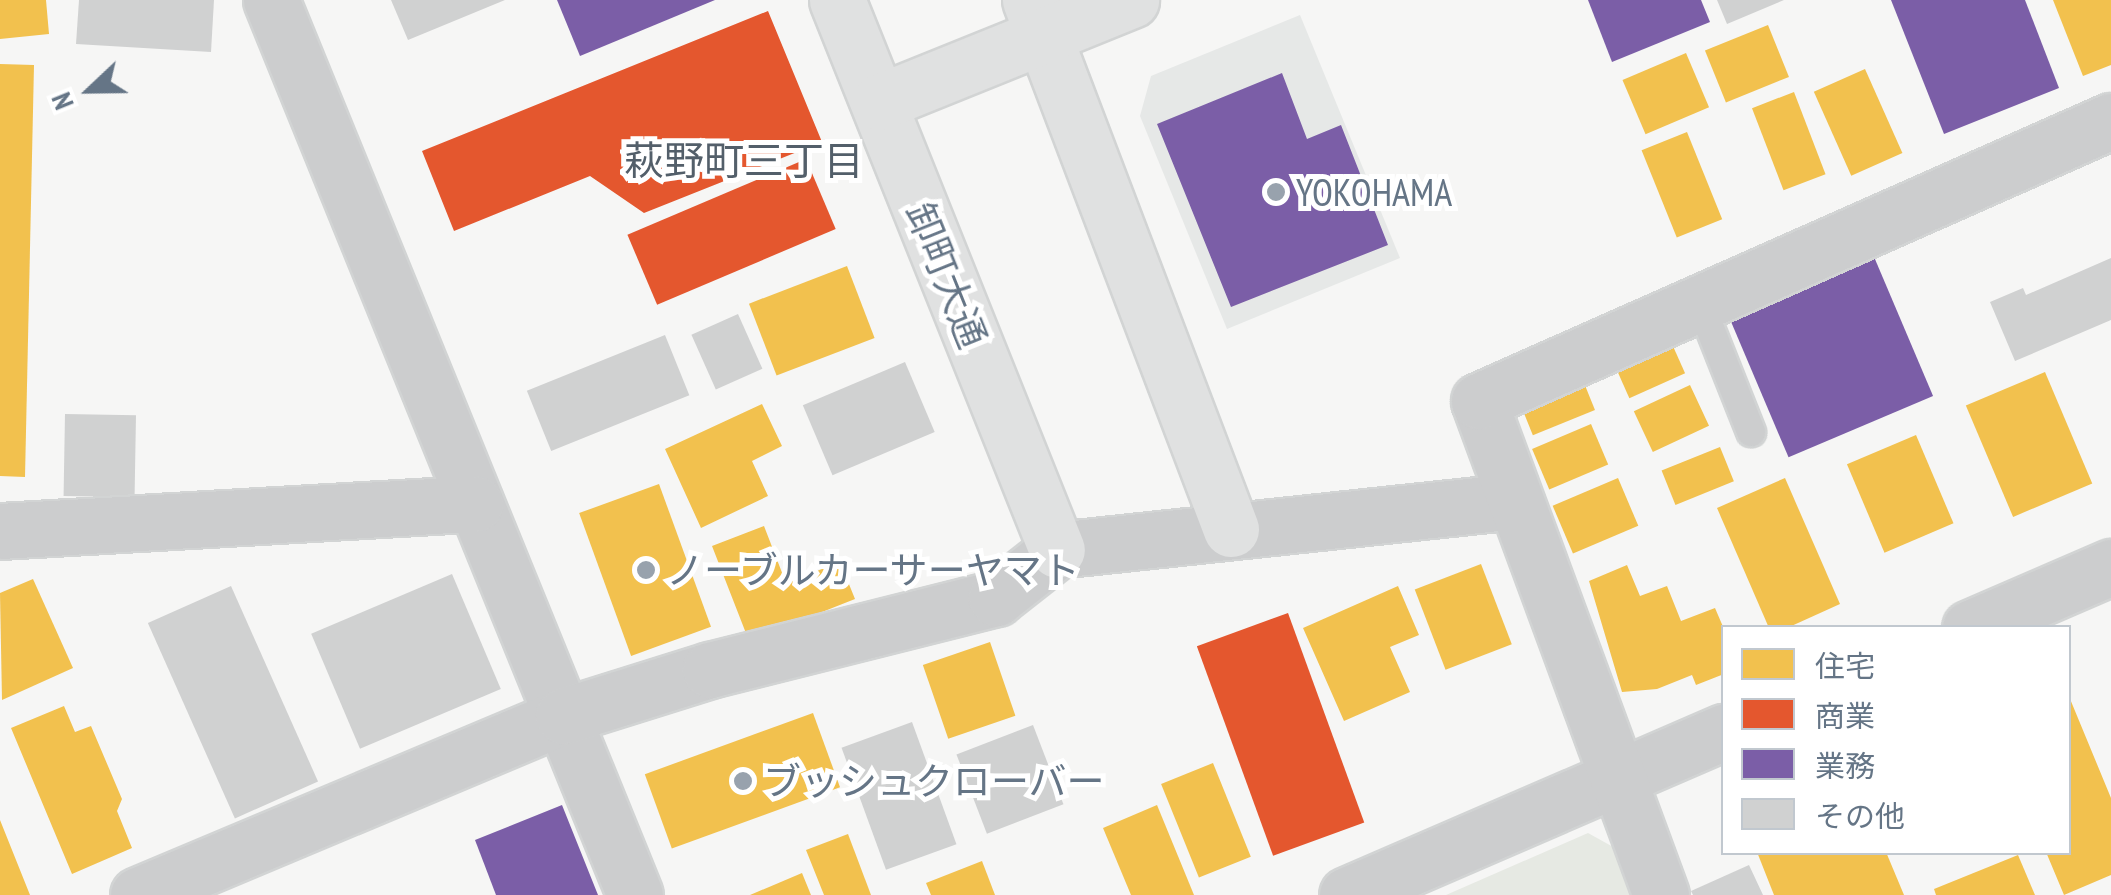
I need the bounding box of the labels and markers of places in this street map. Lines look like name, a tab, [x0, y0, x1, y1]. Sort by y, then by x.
place label: YOKOHAMA	[1296, 169, 1452, 215]
marker: YOKOHAMA	[1265, 181, 1287, 203]
place label: ノーブルカーサーヤマト	[666, 547, 1084, 593]
marker: ノーブルカーサーヤマト	[635, 559, 657, 581]
place label: ブッシュクローバー	[763, 758, 1105, 804]
marker: ブッシュクローバー	[732, 770, 754, 792]

